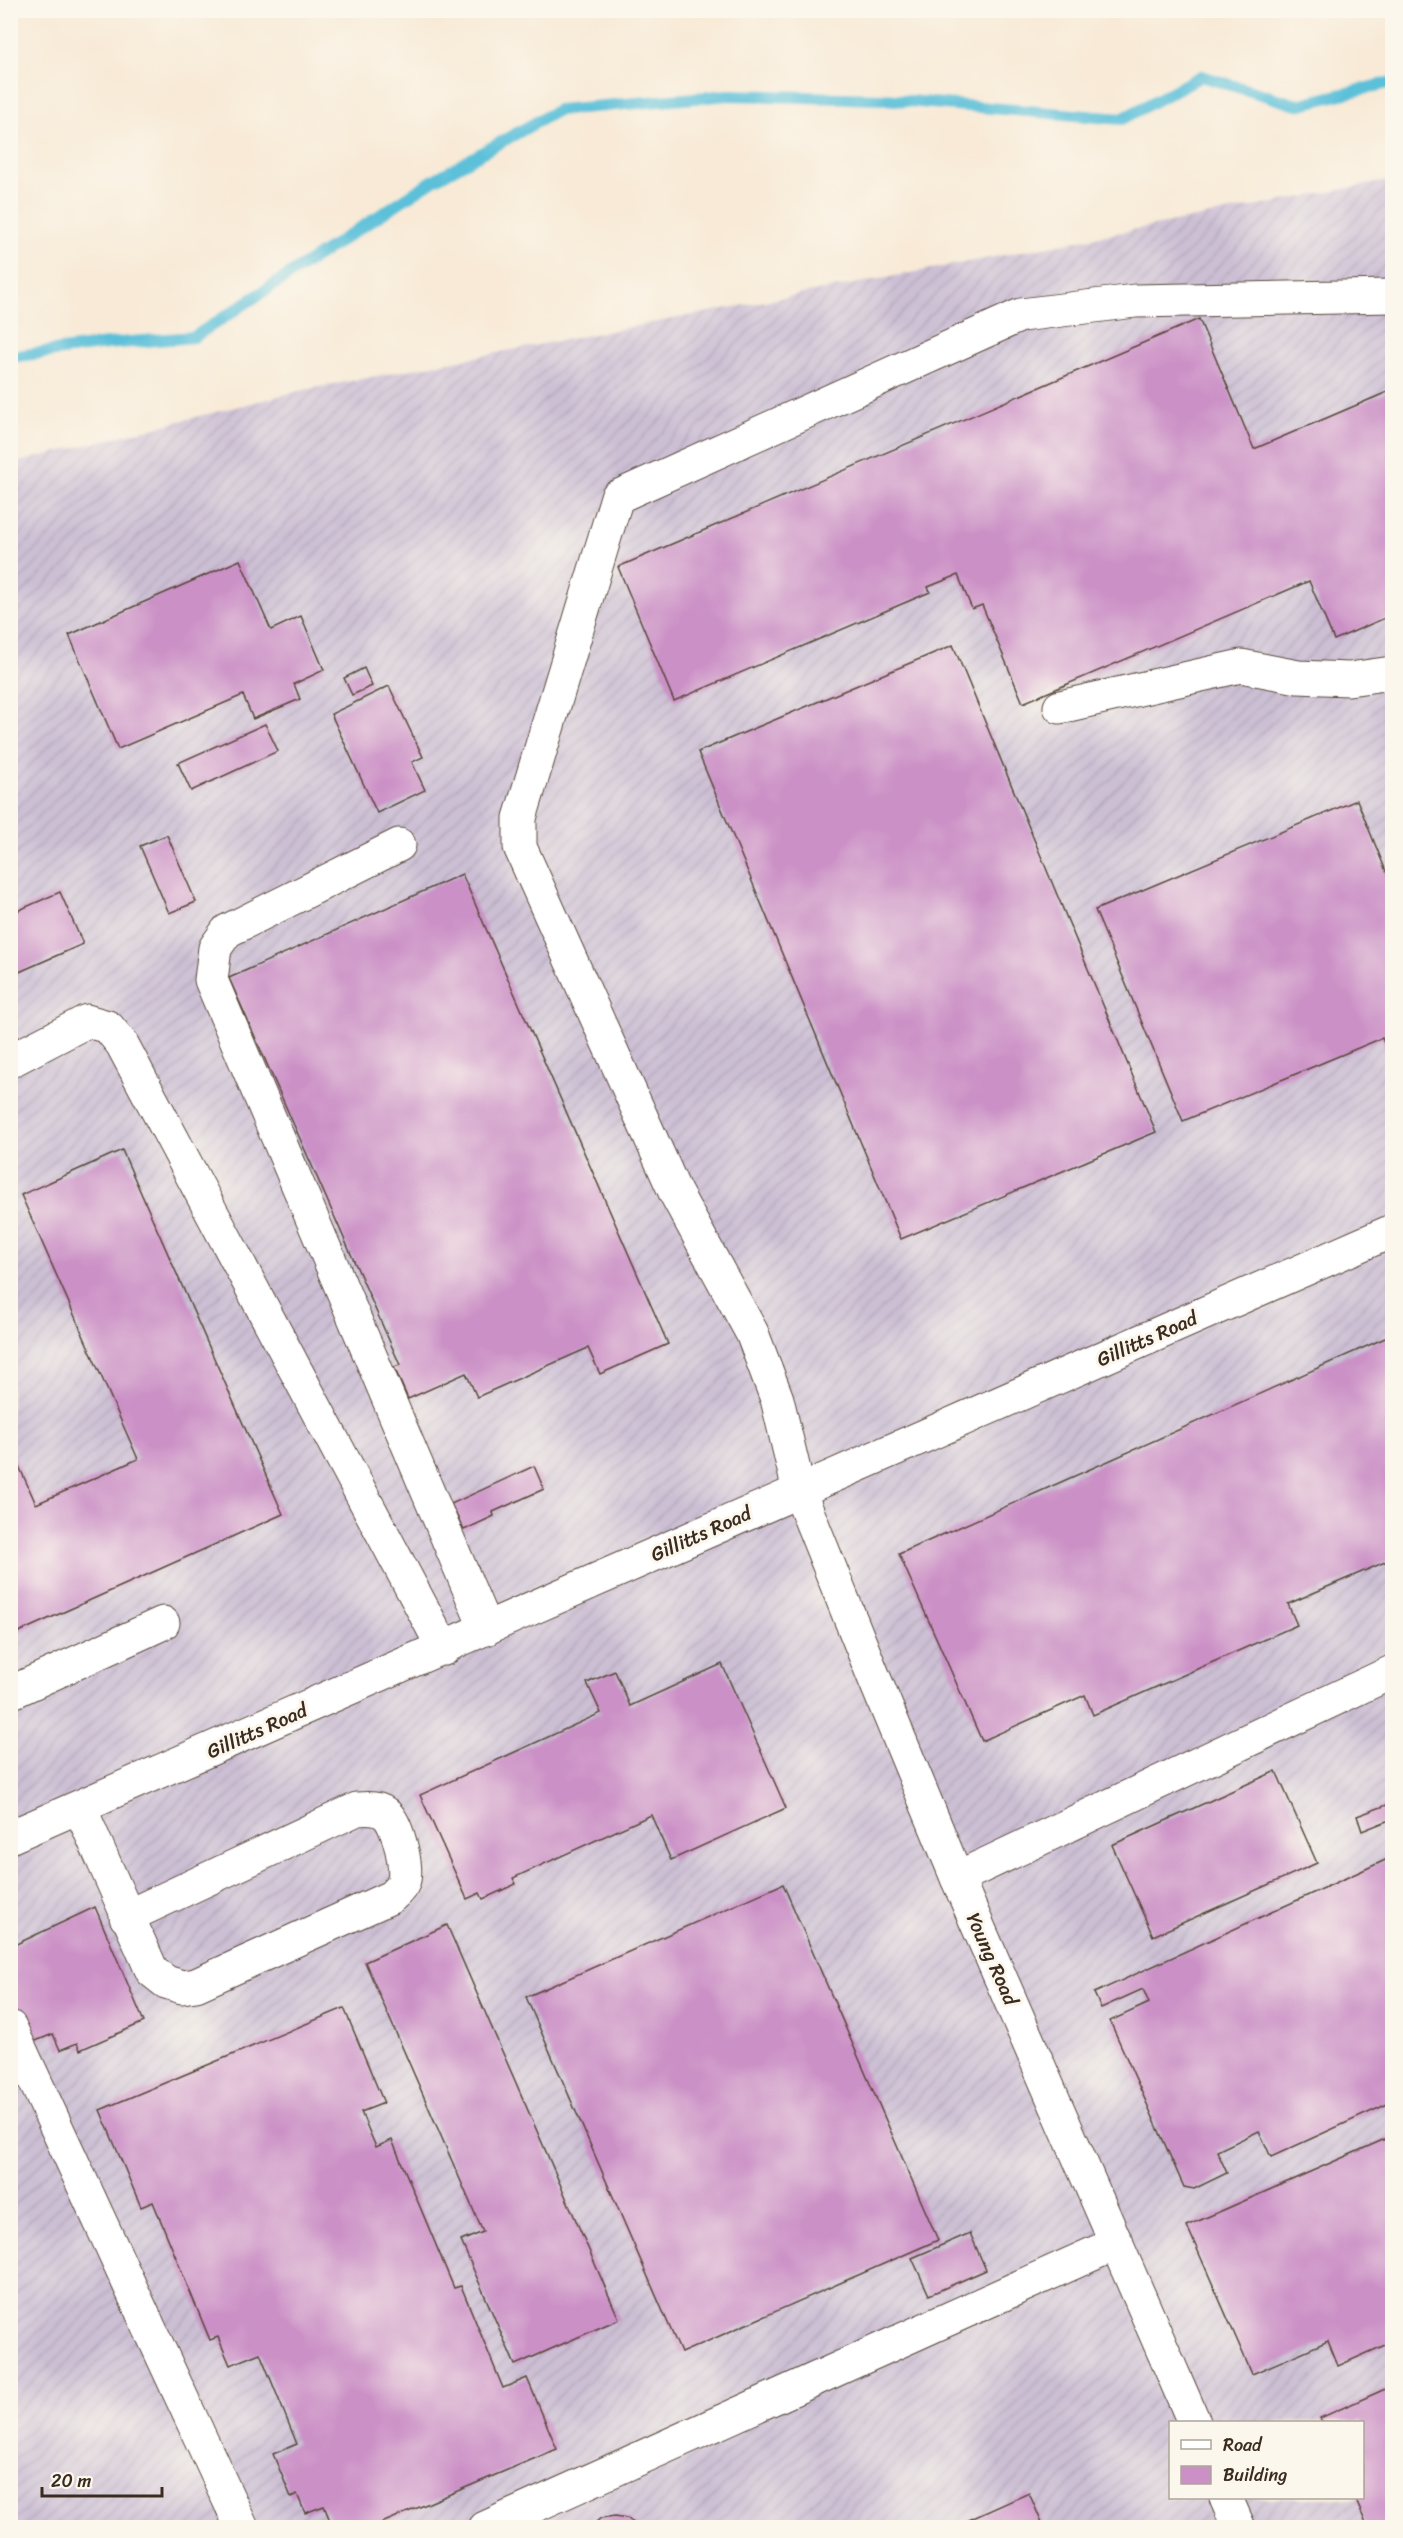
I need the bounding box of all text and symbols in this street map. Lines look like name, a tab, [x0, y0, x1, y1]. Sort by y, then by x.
street label: Gillitts Road	[1091, 1301, 1205, 1377]
street label: Gillitts Road	[645, 1496, 759, 1572]
street label: Gillitts Road	[201, 1693, 315, 1769]
street label: Young Road	[956, 1907, 1029, 2012]
legend	[1169, 2421, 1364, 2499]
text: Road	[1223, 2429, 1263, 2461]
text: Building	[1223, 2459, 1287, 2491]
scale bar	[42, 2460, 162, 2498]
text: 20 m	[51, 2465, 91, 2497]

